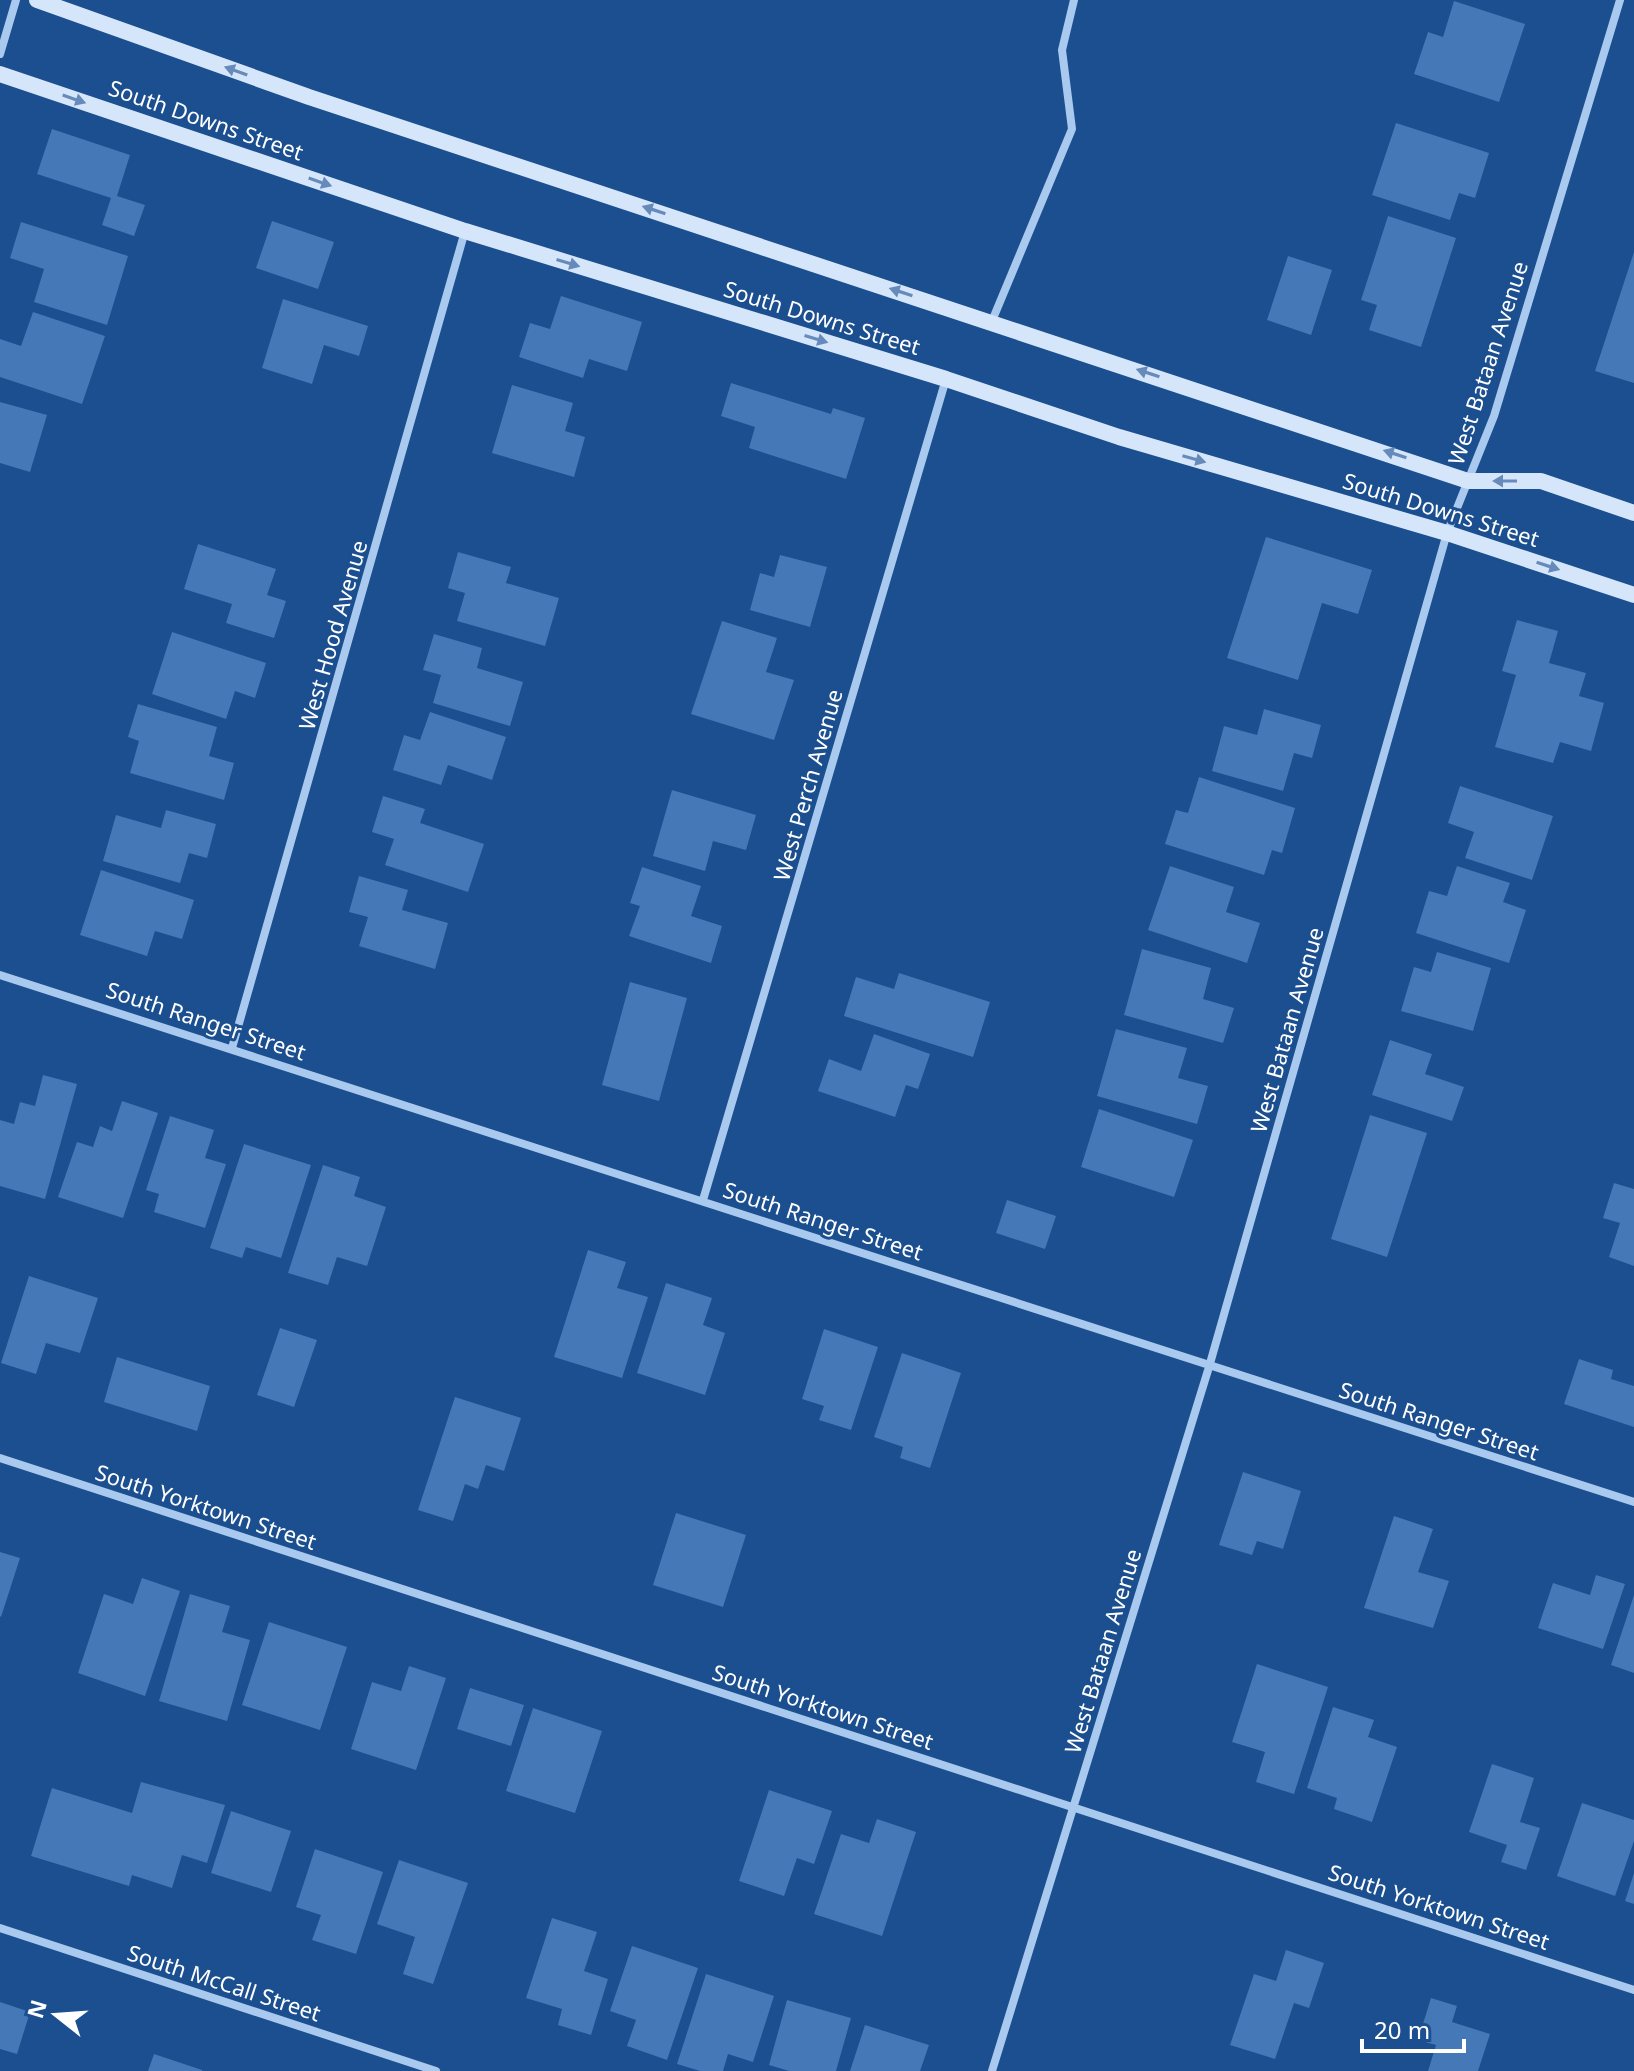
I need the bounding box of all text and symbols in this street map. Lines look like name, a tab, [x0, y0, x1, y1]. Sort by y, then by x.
one-way arrow	[223, 64, 247, 77]
street label: South Downs Street	[105, 72, 308, 166]
one-way arrow	[62, 94, 86, 106]
one-way arrow	[309, 177, 333, 189]
one-way arrow	[642, 204, 666, 216]
one-way arrow	[556, 257, 580, 269]
street label: West Bataan Avenue	[1440, 257, 1534, 468]
street label: South Downs Street	[720, 273, 924, 361]
one-way arrow	[889, 285, 913, 297]
one-way arrow	[804, 333, 828, 346]
one-way arrow	[1135, 367, 1159, 379]
one-way arrow	[1383, 448, 1407, 460]
one-way arrow	[1182, 453, 1206, 466]
street label: South Downs Street	[1339, 465, 1543, 553]
one-way arrow	[1492, 475, 1517, 487]
street label: West Hood Avenue	[291, 536, 373, 733]
one-way arrow	[1536, 561, 1560, 573]
street label: West Perch Avenue	[765, 685, 849, 884]
street label: West Bataan Avenue	[1242, 923, 1330, 1136]
street label: South Ranger Street	[103, 974, 310, 1066]
street label: South Ranger Street	[720, 1174, 927, 1266]
street label: South Ranger Street	[1336, 1374, 1543, 1466]
street label: South Yorktown Street	[92, 1456, 321, 1556]
street label: West Bataan Avenue	[1057, 1545, 1147, 1757]
street label: South Yorktown Street	[709, 1656, 938, 1756]
street label: South Yorktown Street	[1325, 1856, 1554, 1956]
street label: South McCall Street	[124, 1937, 325, 2027]
north arrow	[16, 1975, 96, 2055]
text: N	[19, 1996, 53, 2022]
scale bar	[1362, 2003, 1464, 2053]
text: 20 m	[1374, 2013, 1430, 2046]

